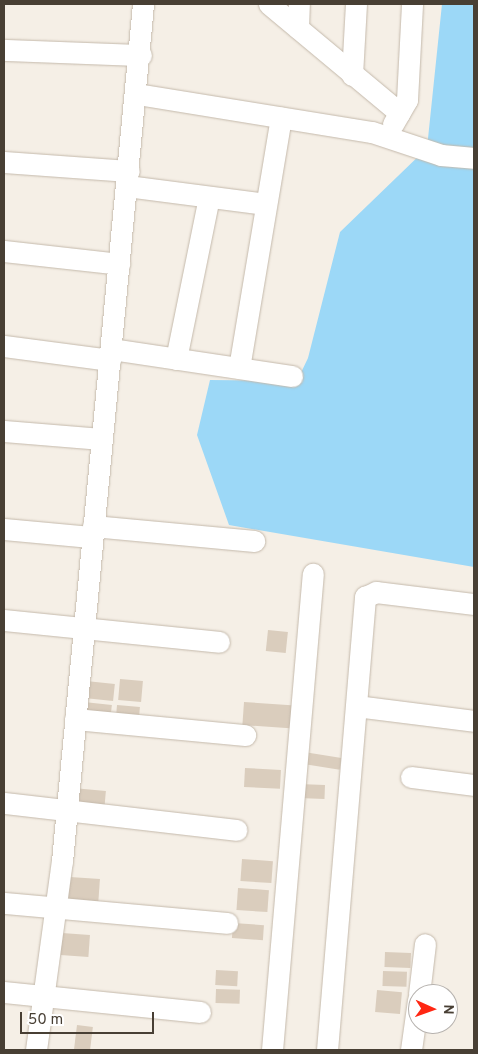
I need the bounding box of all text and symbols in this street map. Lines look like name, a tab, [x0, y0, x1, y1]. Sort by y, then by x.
north arrow	[408, 984, 458, 1034]
scale bar	[22, 1002, 156, 1034]
text: N	[439, 1004, 456, 1015]
text: 50 m	[28, 1011, 63, 1030]

